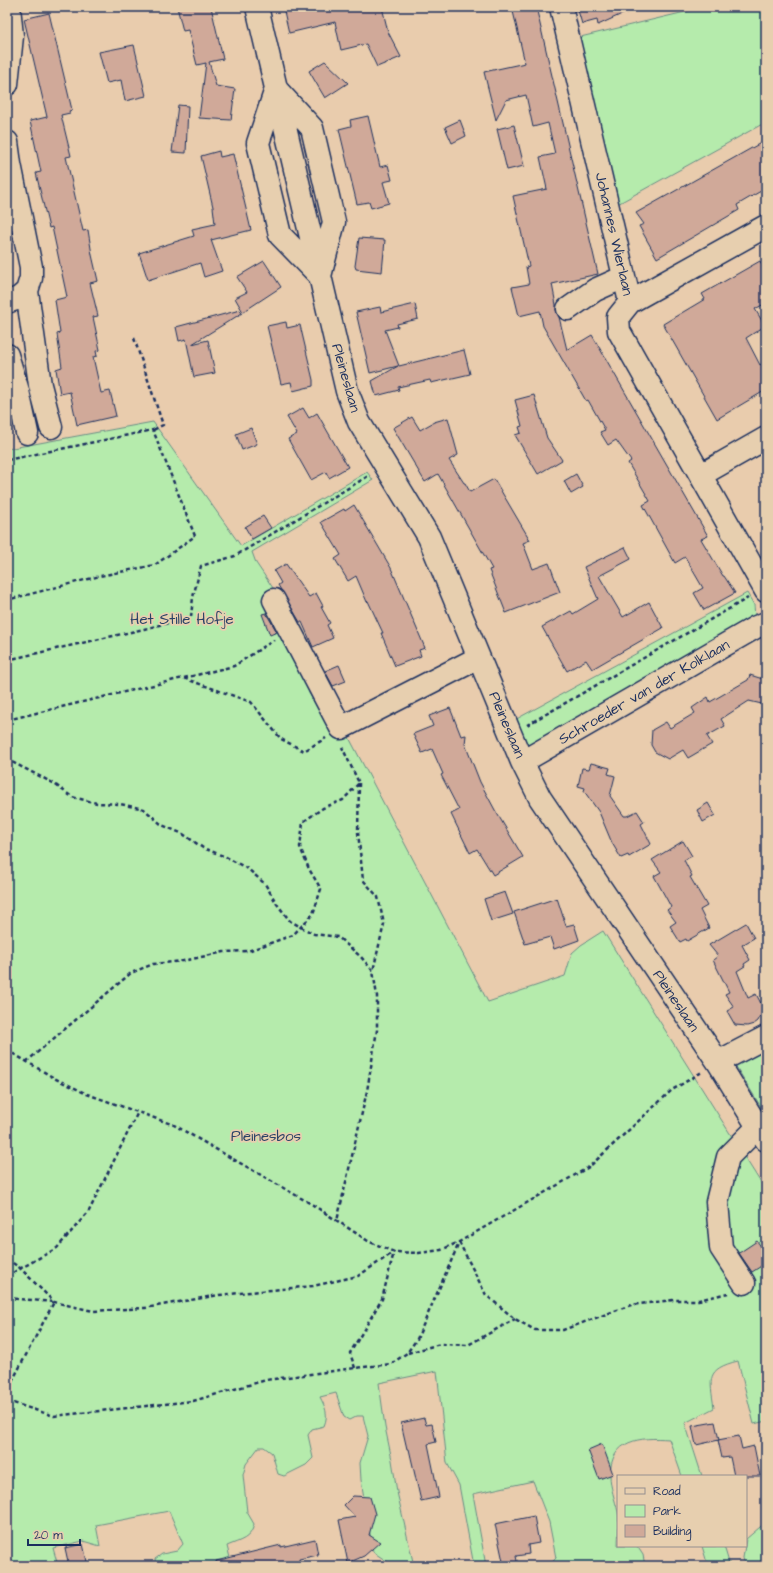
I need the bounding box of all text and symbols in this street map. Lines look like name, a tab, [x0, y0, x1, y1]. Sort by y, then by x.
street label: Johannes Wierlaan	[590, 170, 639, 298]
street label: Pleineslaan	[326, 341, 366, 415]
park label: Het Stille Hofje	[130, 609, 234, 630]
street label: Schroeder van der Kolklaan	[554, 634, 734, 750]
street label: Pleineslaan	[484, 688, 531, 762]
street label: Pleineslaan	[648, 966, 705, 1037]
park label: Pleinesbos	[231, 1126, 301, 1147]
legend	[617, 1475, 747, 1547]
text: Road	[653, 1483, 681, 1500]
text: Park	[653, 1503, 681, 1520]
scale bar	[28, 1521, 80, 1547]
text: Building	[653, 1523, 691, 1541]
text: 20 m	[34, 1527, 63, 1544]

